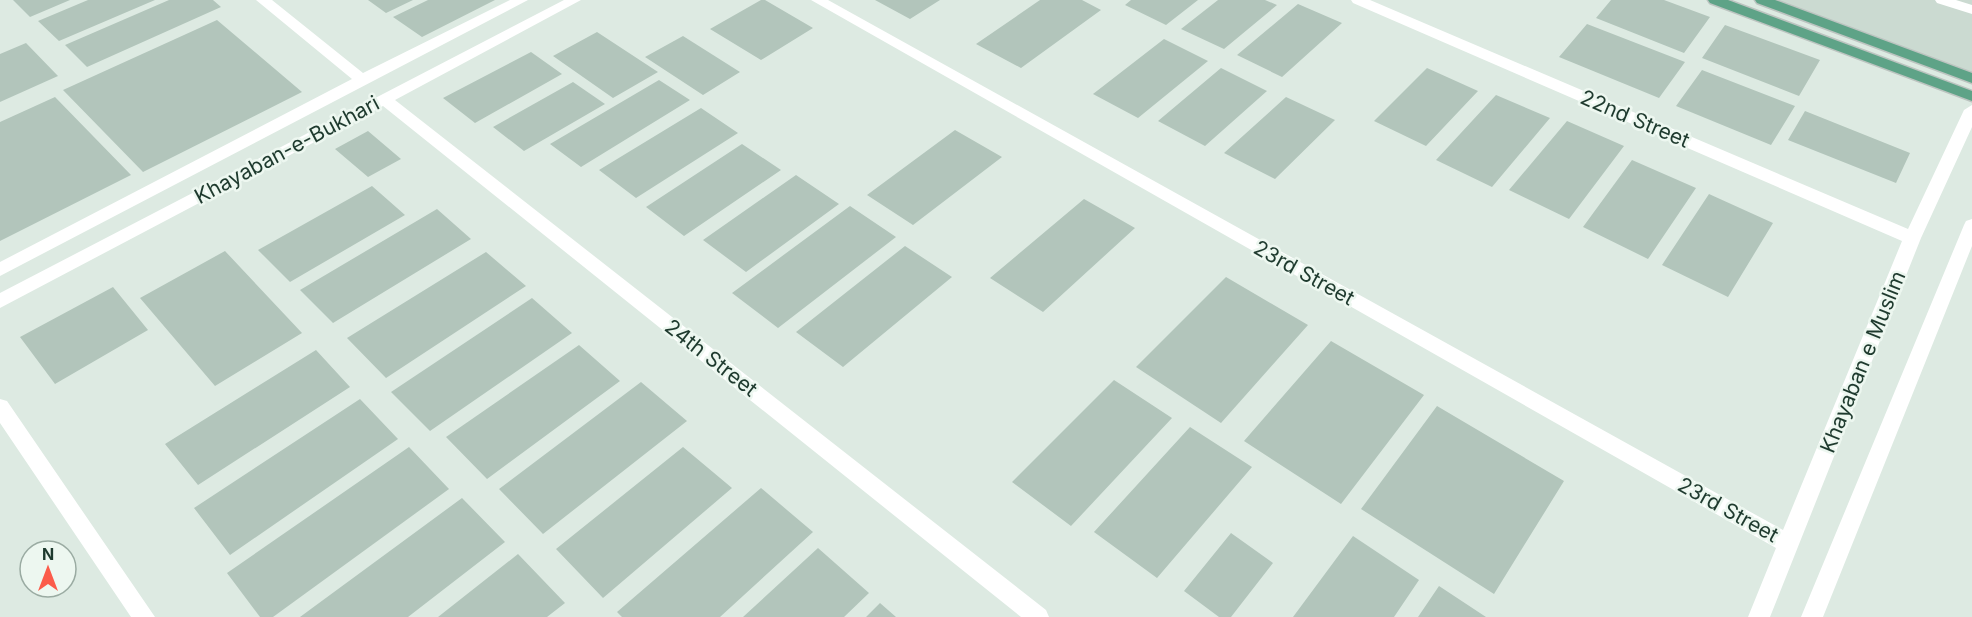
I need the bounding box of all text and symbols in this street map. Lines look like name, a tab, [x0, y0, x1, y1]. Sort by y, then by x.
street label: 22nd Street	[1577, 84, 1694, 153]
street label: Khayaban-e-Bukhari	[190, 90, 383, 209]
street label: 23rd Street	[1249, 235, 1359, 311]
street label: Khayaban e Muslim	[1815, 267, 1910, 456]
street label: 24th Street	[660, 314, 763, 402]
street label: 23rd Street	[1673, 472, 1783, 548]
north arrow	[18, 539, 78, 599]
text: N	[42, 544, 54, 564]

